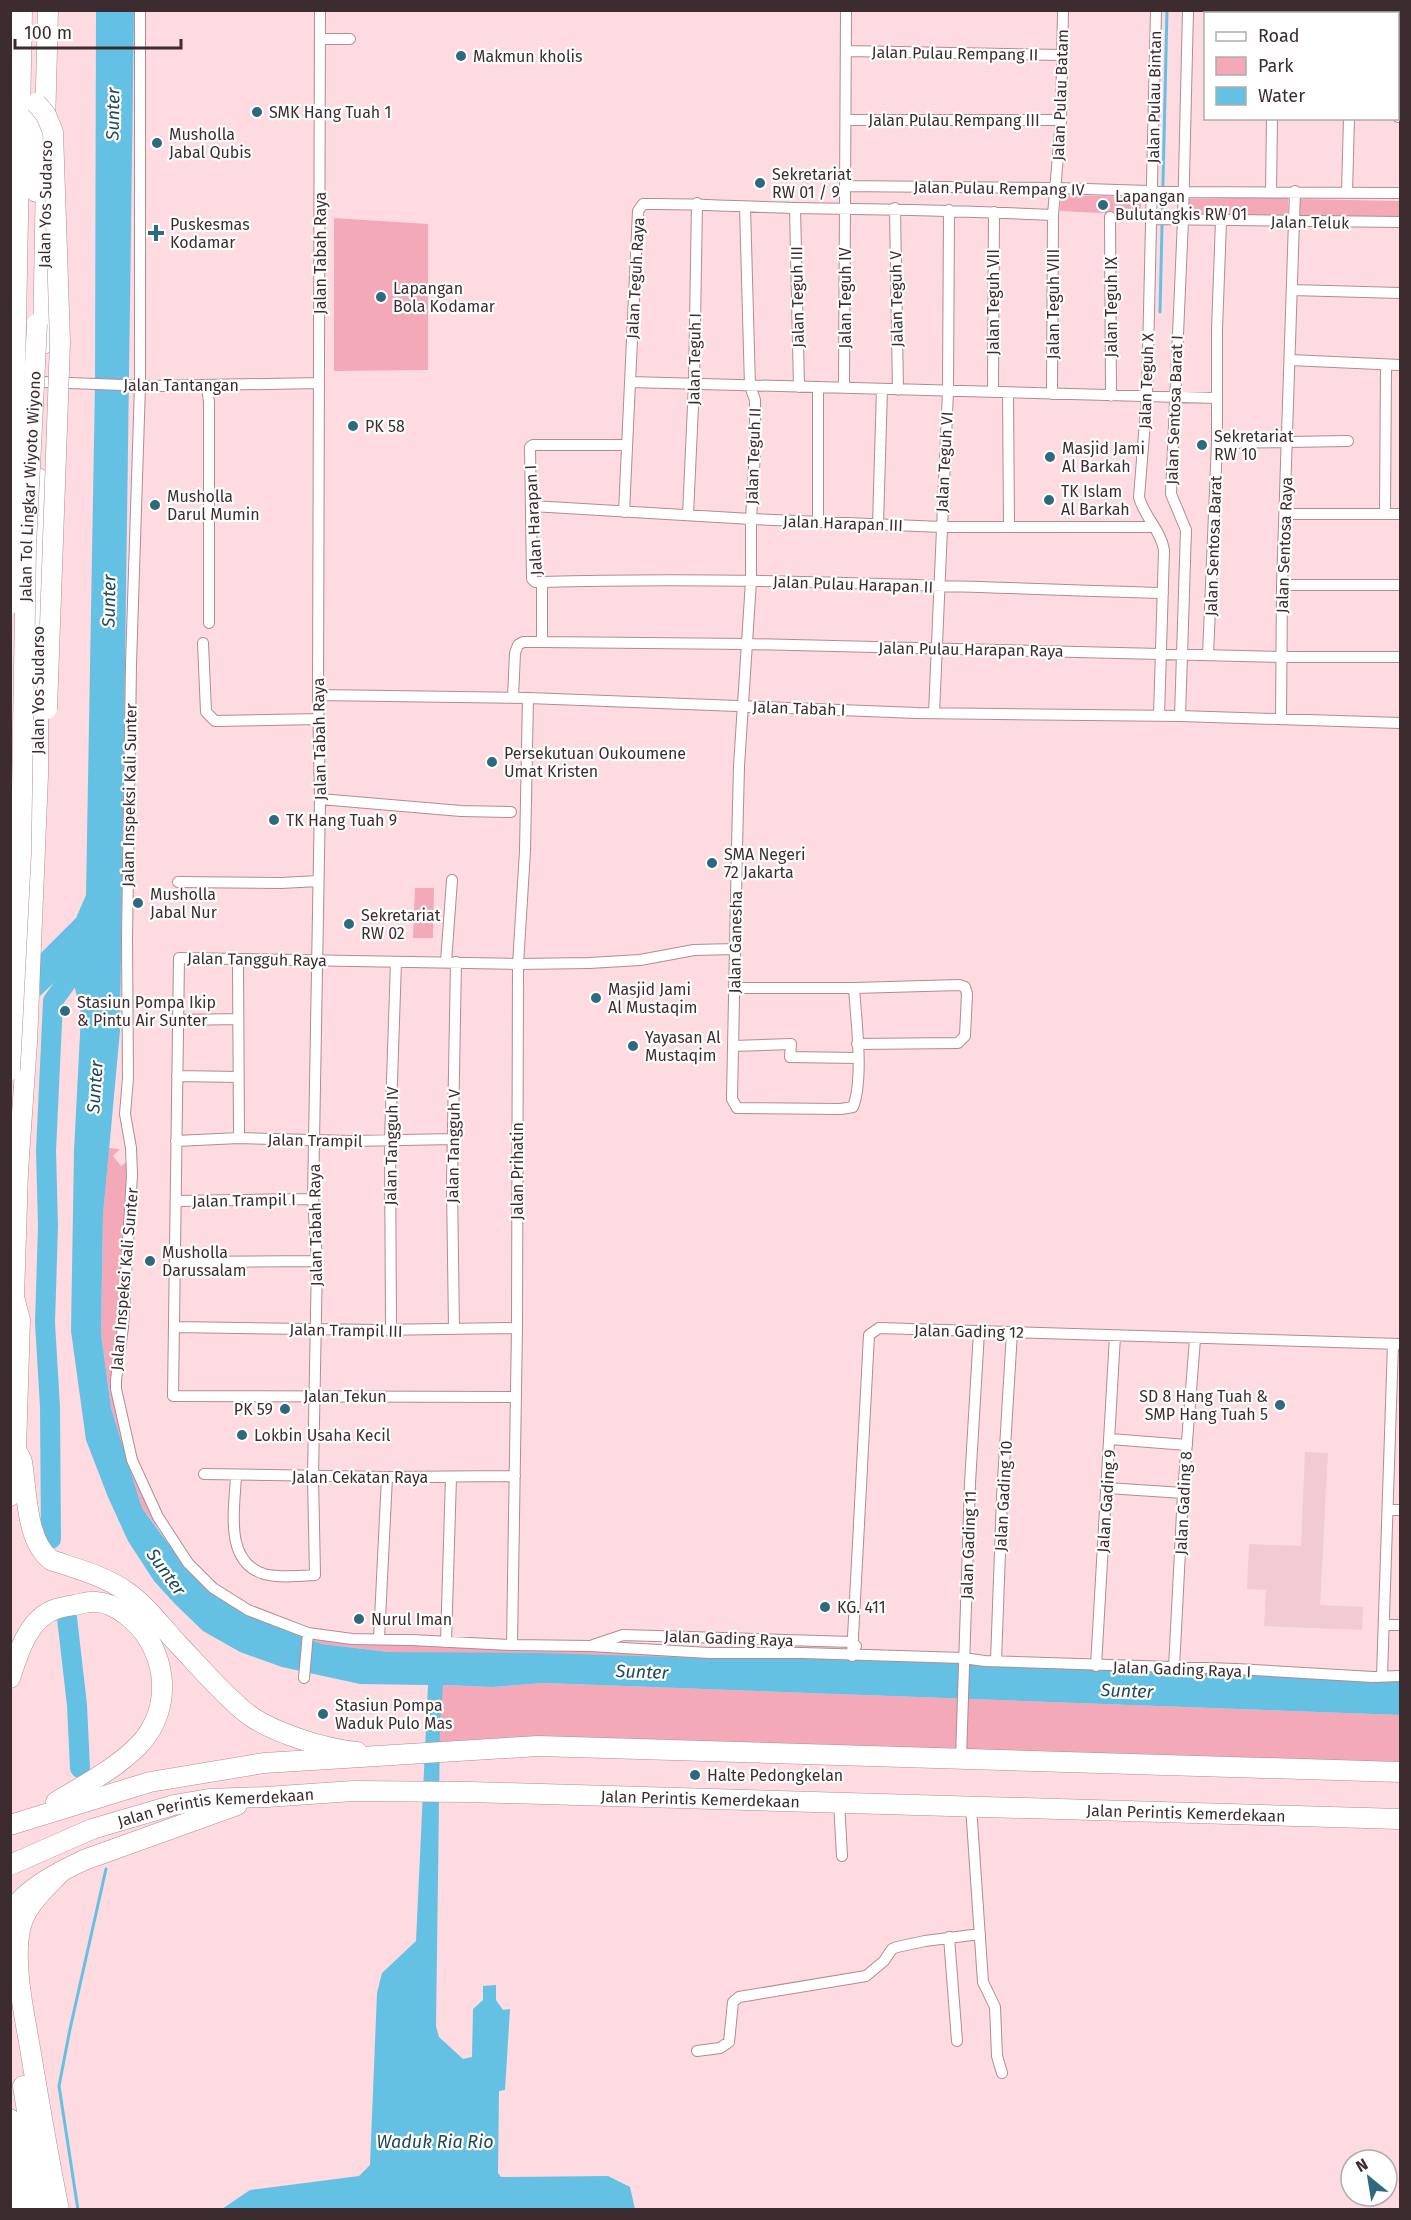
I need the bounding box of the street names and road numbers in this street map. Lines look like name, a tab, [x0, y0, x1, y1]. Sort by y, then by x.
street label: Jalan Pulau Batam	[1049, 29, 1072, 161]
street label: Jalan Pulau Bintan	[1144, 30, 1165, 164]
street label: Jalan Pulau Rempang II	[871, 43, 1038, 64]
street label: Jalan Pulau Rempang III	[868, 111, 1040, 130]
street label: Jalan Yos Sudarso	[35, 140, 56, 268]
street label: Jalan Pulau Rempang IV	[913, 178, 1085, 199]
street label: Jalan Tabah Raya	[311, 192, 330, 314]
street label: Jalan Teluk	[1271, 212, 1350, 233]
street label: Jalan Teguh Raya	[623, 217, 648, 339]
street label: Jalan Teguh III	[787, 246, 808, 348]
street label: Jalan Teguh IV	[836, 247, 855, 349]
street label: Jalan Teguh VII	[984, 249, 1003, 355]
street label: Jalan Teguh VIII	[1044, 249, 1063, 359]
street label: Jalan Teguh V	[886, 251, 907, 347]
street label: Jalan Teguh IX	[1102, 256, 1121, 357]
street label: Jalan Teguh I	[684, 313, 705, 405]
street label: Jalan Teguh X	[1135, 332, 1158, 429]
street label: Jalan Sentosa Barat I	[1162, 335, 1187, 485]
street label: Jalan Tol Lingkar Wiyoto Wiyono	[16, 371, 45, 602]
street label: Jalan Tantangan	[123, 376, 239, 395]
street label: Jalan Teguh II	[742, 407, 765, 505]
street label: Jalan Teguh VI	[932, 411, 957, 513]
street label: Jalan Harapan I	[521, 464, 546, 576]
street label: Jalan Sentosa Barat	[1202, 475, 1225, 617]
street label: Jalan Sentosa Raya	[1273, 476, 1296, 614]
street label: Jalan Harapan III	[783, 512, 903, 535]
street label: Jalan Pulau Harapan II	[772, 572, 933, 597]
street label: Jalan Yos Sudarso	[29, 626, 48, 754]
street label: Jalan Pulau Harapan Raya	[878, 638, 1064, 661]
street label: Jalan Tabah Raya	[309, 678, 330, 800]
street label: Jalan Tabah I	[752, 697, 846, 720]
street label: Jalan Inspeksi Kali Sunter	[118, 702, 141, 887]
street label: Jalan Ganesha	[725, 890, 746, 994]
street label: Jalan Tangguh Raya	[187, 949, 327, 970]
street label: Jalan Tangguh IV	[381, 1086, 402, 1206]
street label: Jalan Tangguh V	[443, 1089, 464, 1203]
street label: Jalan Prihatin	[508, 1122, 527, 1220]
street label: Jalan Trampil	[267, 1130, 363, 1151]
street label: Jalan Tabah Raya	[305, 1164, 326, 1286]
street label: Jalan Inspeksi Kali Sunter	[107, 1186, 142, 1371]
street label: Jalan Trampil I	[192, 1190, 296, 1211]
street label: Jalan Trampil III	[289, 1320, 403, 1341]
street label: Jalan Gading 12	[914, 1321, 1024, 1342]
street label: Jalan Tekun	[303, 1387, 387, 1406]
street label: Jalan Gading 10	[991, 1440, 1016, 1552]
street label: Jalan Gading 9	[1093, 1449, 1120, 1553]
street label: Jalan Gading 8	[1171, 1450, 1196, 1555]
street label: Jalan Cekatan Raya	[292, 1468, 428, 1487]
street label: Jalan Gading 11	[957, 1490, 980, 1600]
street label: Jalan Gading Raya	[664, 1627, 794, 1650]
street label: Jalan Gading Raya I	[1112, 1658, 1251, 1681]
street label: Jalan Perintis Kemerdekaan	[115, 1785, 315, 1831]
street label: Jalan Perintis Kemerdekaan	[600, 1787, 800, 1812]
street label: Jalan Perintis Kemerdekaan	[1086, 1801, 1286, 1826]

